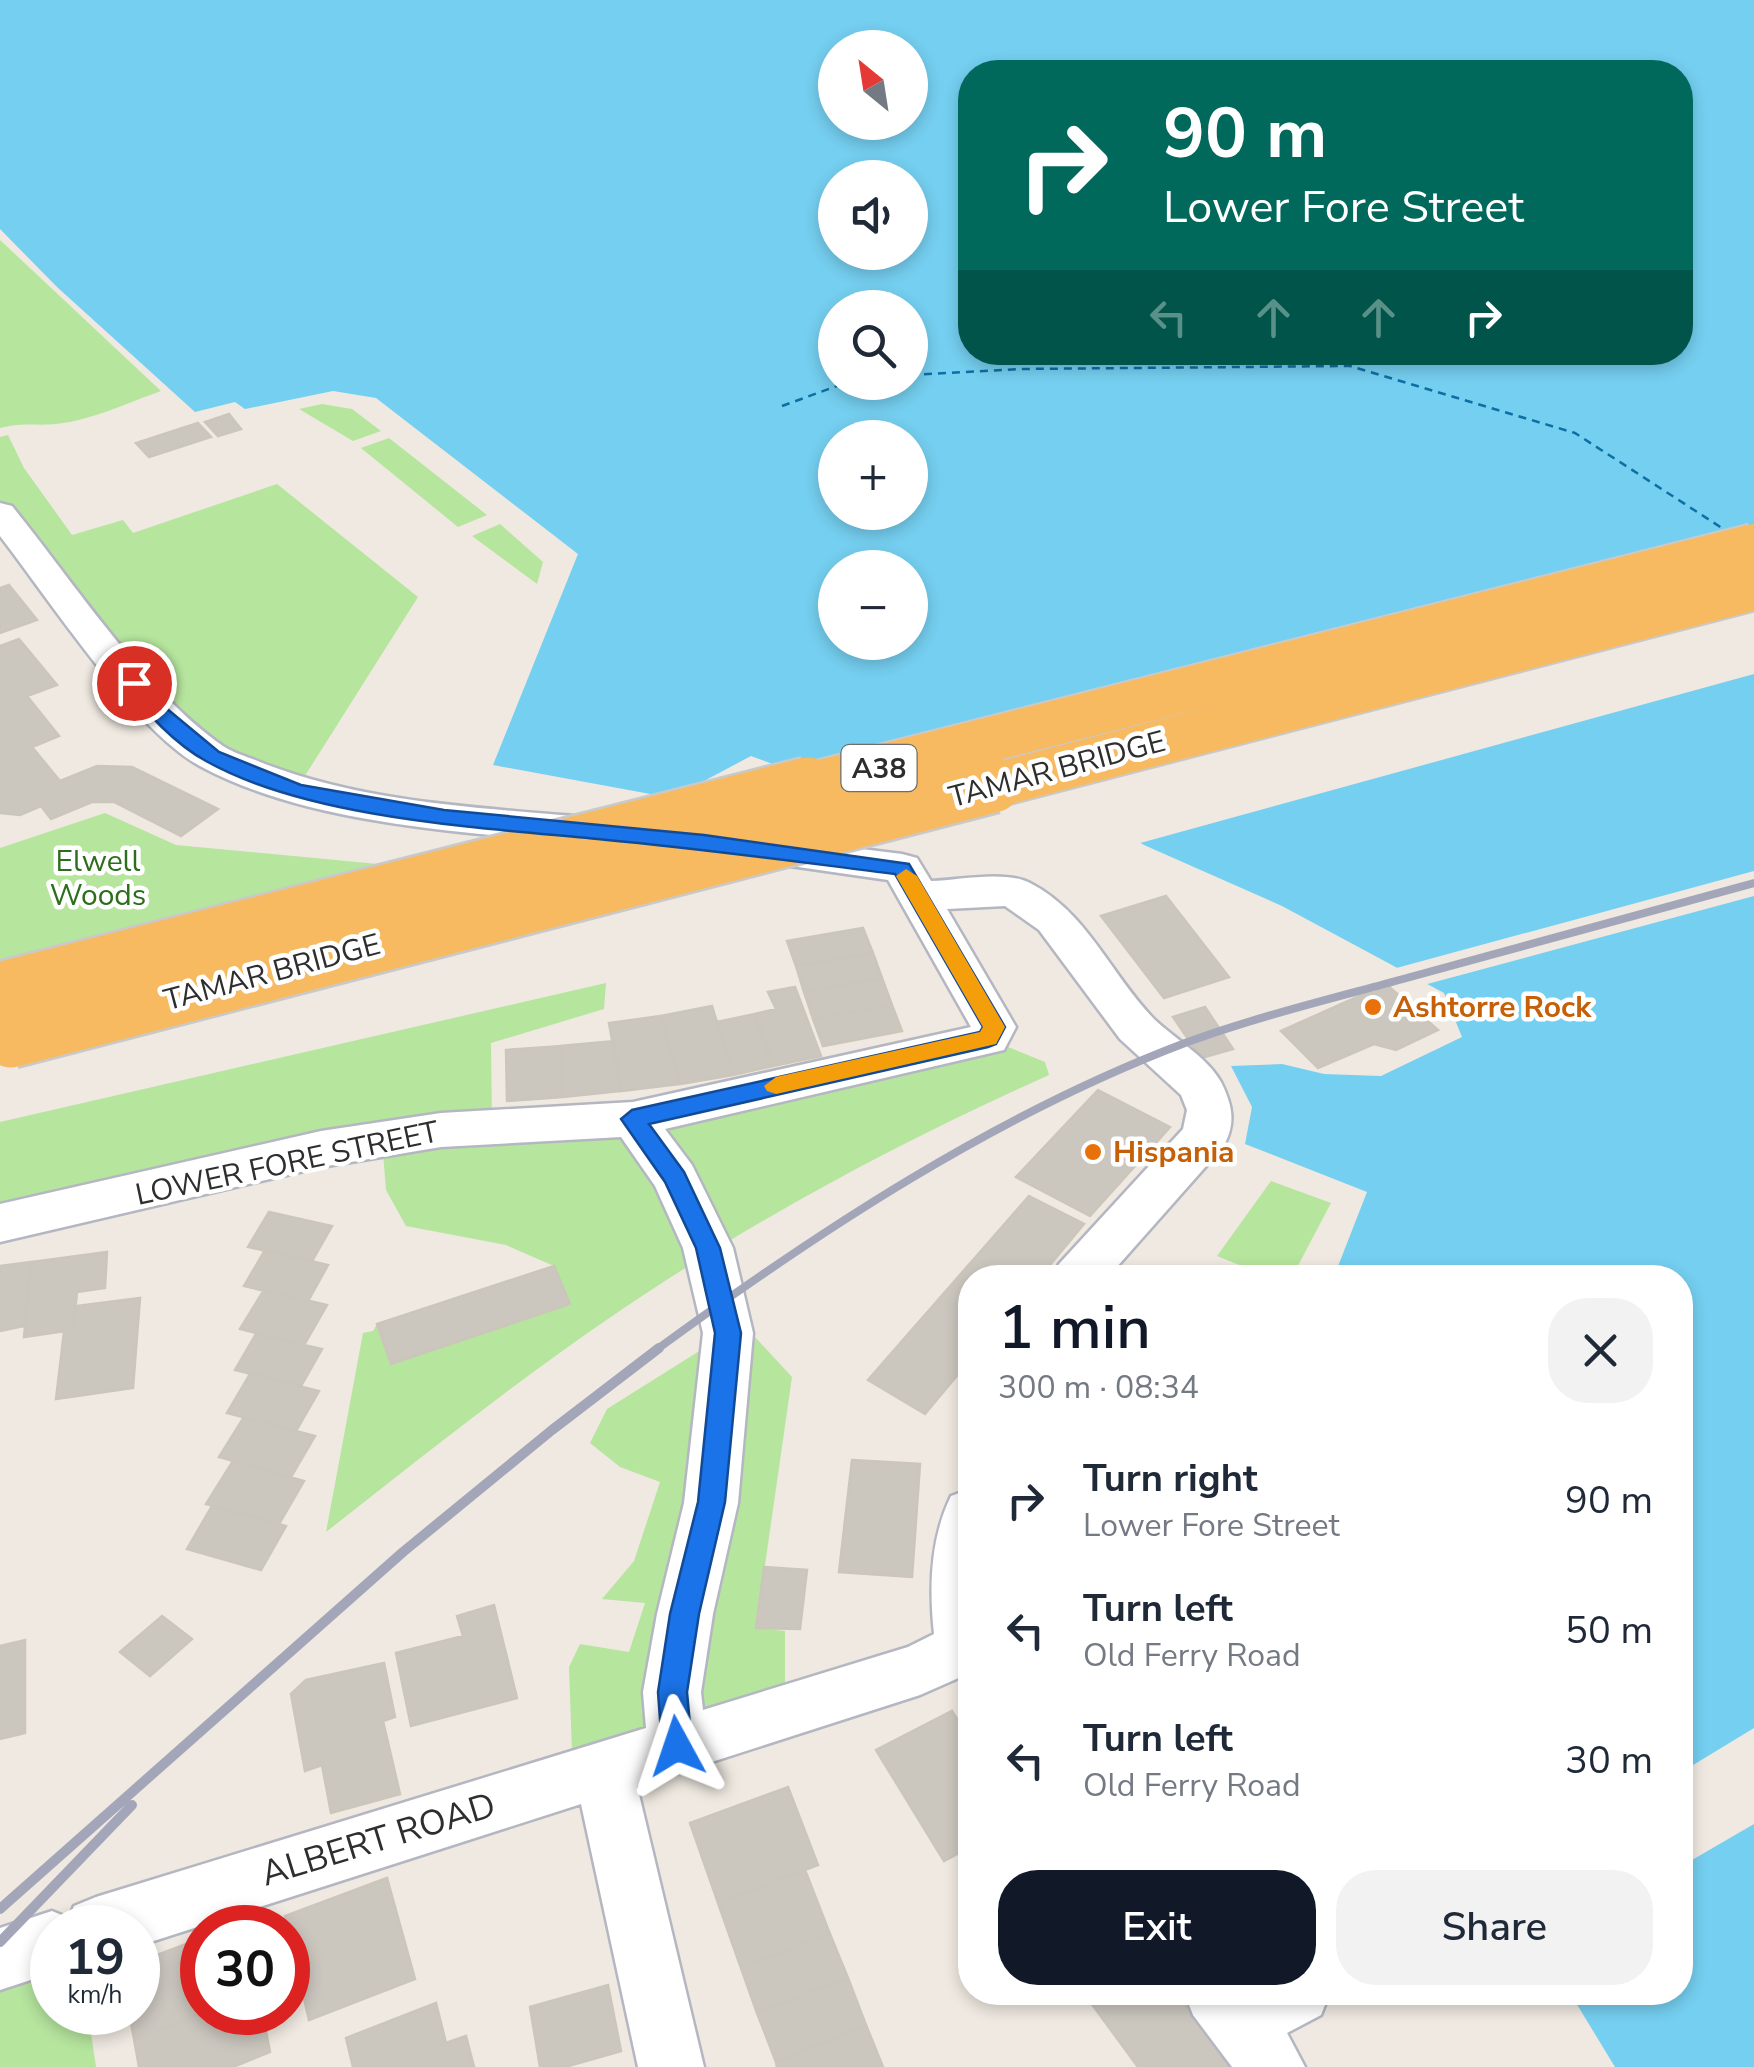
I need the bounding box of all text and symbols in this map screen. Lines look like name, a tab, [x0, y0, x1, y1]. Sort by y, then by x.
north arrow	[818, 30, 928, 140]
map controls	[818, 30, 928, 660]
text: 90 m	[1163, 86, 1327, 182]
icon: right	[998, 100, 1128, 230]
button: sound	[818, 160, 928, 270]
text: Lower Fore Street	[1163, 177, 1524, 238]
button: search	[818, 290, 928, 400]
icon: left	[1141, 290, 1196, 345]
icon: ahead	[1246, 290, 1301, 345]
icon: ahead	[1351, 290, 1406, 345]
icon: right	[1456, 290, 1511, 345]
button: +	[818, 420, 928, 530]
button: −	[818, 550, 928, 660]
pin	[92, 641, 177, 726]
icon: arrive	[107, 656, 162, 711]
street label: TAMAR BRIDGE	[944, 721, 1170, 818]
road number: A38	[842, 745, 916, 791]
park label: Elwell Woods	[50, 841, 146, 916]
street label: TAMAR BRIDGE	[159, 924, 385, 1021]
place label: Ashtorre Rock	[1393, 987, 1592, 1028]
marker: Ashtorre Rock	[1362, 996, 1384, 1018]
street label: LOWER FORE STREET	[132, 1111, 442, 1216]
place label: Hispania	[1113, 1132, 1235, 1173]
marker: Hispania	[1082, 1141, 1104, 1163]
text: 1 min	[998, 1287, 1151, 1369]
button: close	[1548, 1298, 1653, 1403]
text: 300 m · 08:34	[998, 1366, 1199, 1409]
text: Turn right	[1083, 1453, 1258, 1504]
icon: right	[998, 1473, 1053, 1528]
text: 90 m	[1565, 1475, 1653, 1526]
text: Lower Fore Street	[1083, 1504, 1340, 1547]
text: Turn left	[1083, 1583, 1233, 1634]
icon: left	[998, 1603, 1053, 1658]
text: 50 m	[1565, 1605, 1653, 1656]
text: Old Ferry Road	[1083, 1634, 1301, 1677]
position arrow	[625, 1694, 729, 1798]
text: Turn left	[1083, 1713, 1233, 1764]
icon: left	[998, 1733, 1053, 1788]
text: 30 m	[1565, 1735, 1653, 1786]
text: Old Ferry Road	[1083, 1764, 1301, 1807]
street label: ALBERT ROAD	[255, 1782, 501, 1897]
button: Exit	[998, 1870, 1316, 1985]
button: Share	[1336, 1870, 1653, 1985]
speed limit sign: 30	[180, 1905, 310, 2035]
text: 19	[65, 1923, 125, 1992]
text: km/h	[67, 1978, 123, 2012]

